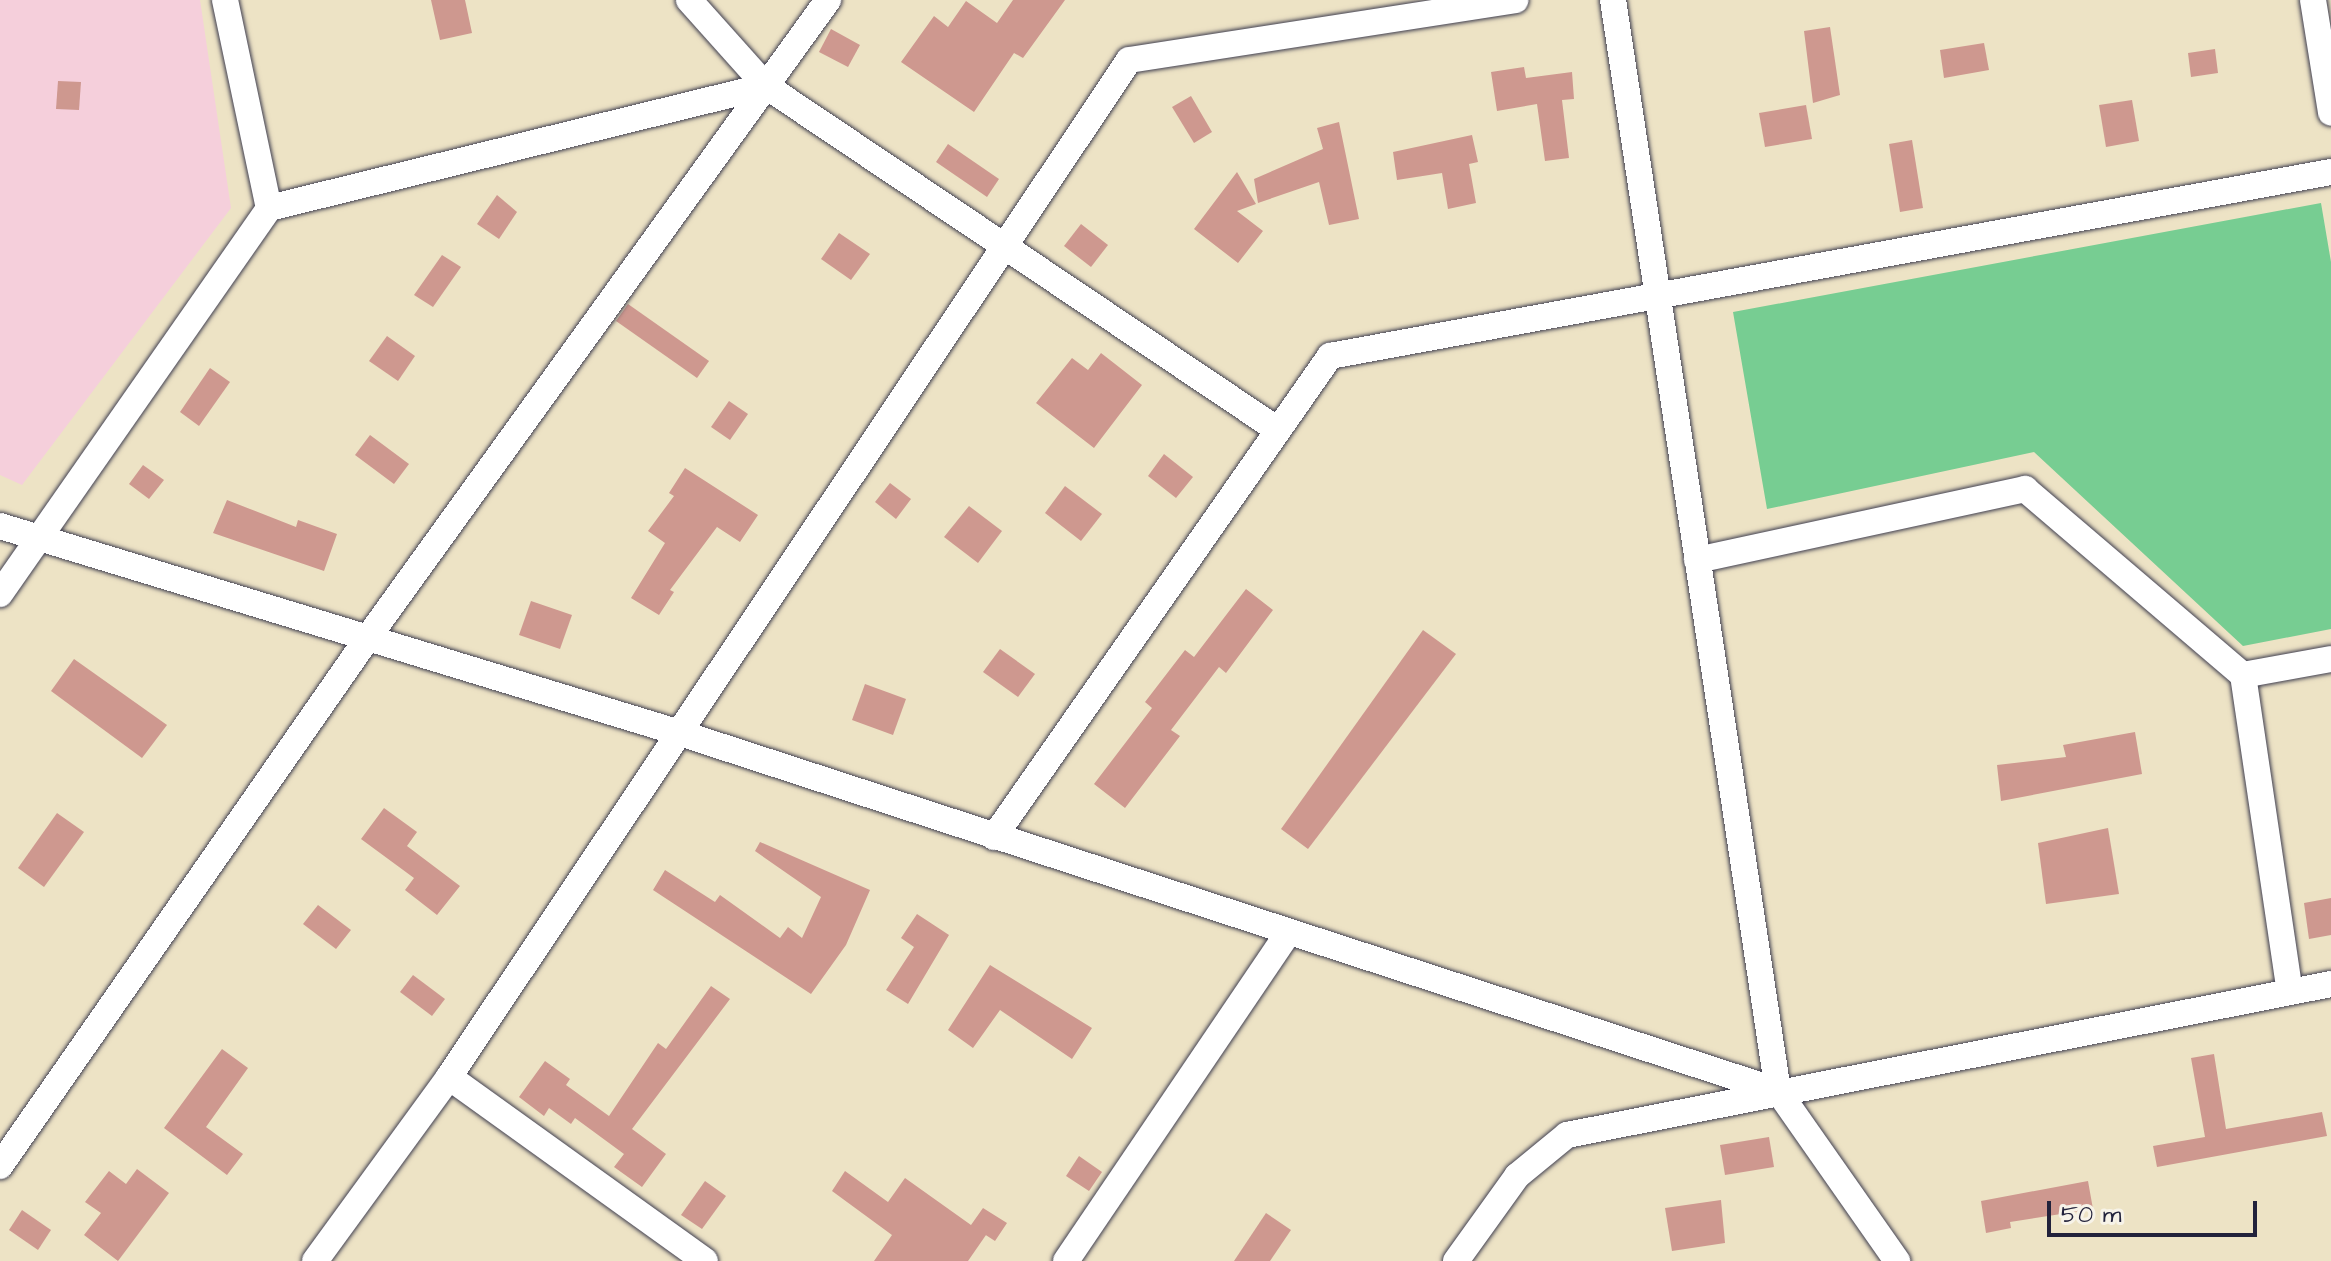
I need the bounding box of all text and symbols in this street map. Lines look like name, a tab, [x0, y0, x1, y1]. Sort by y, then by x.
scale bar	[2051, 1185, 2261, 1235]
text: 50 m	[2061, 1198, 2121, 1232]

